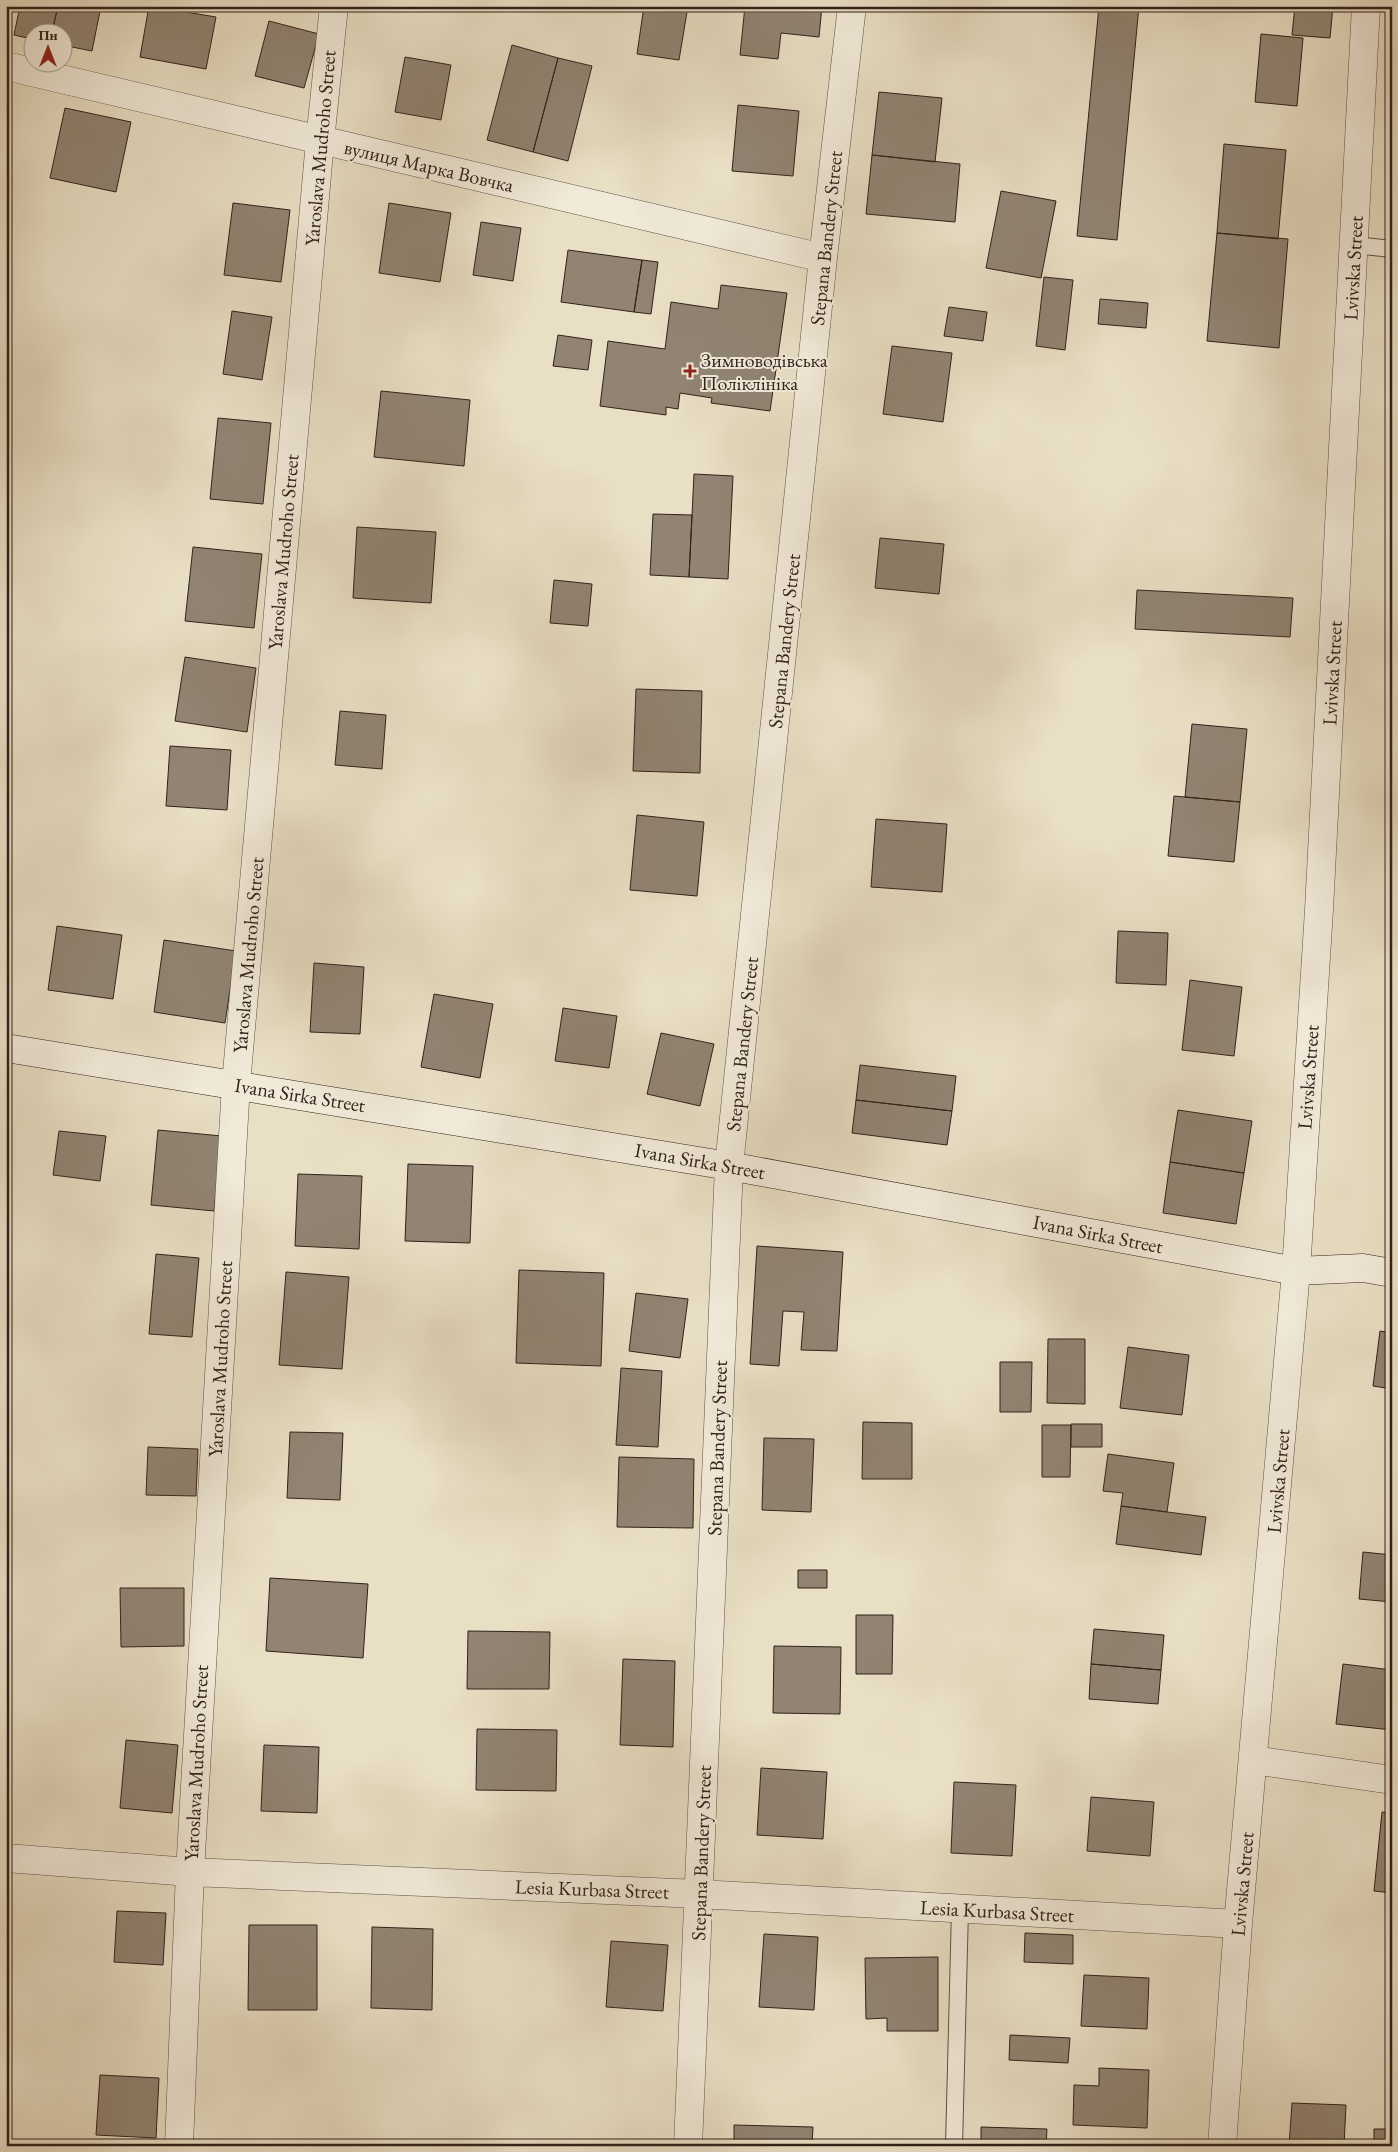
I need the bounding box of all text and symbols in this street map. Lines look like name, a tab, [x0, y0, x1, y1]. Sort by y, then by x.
north arrow	[22, 22, 72, 72]
text: Пн	[38, 26, 58, 44]
street label: Yaroslava Mudroho Street	[298, 48, 342, 247]
street label: вулиця Марка Вовчка	[342, 134, 516, 198]
street label: Stepana Bandery Street	[804, 149, 848, 327]
street label: Lvivska Street	[1337, 214, 1369, 321]
place label: Зимноводівська Поліклініка	[701, 347, 828, 396]
marker: Зимноводівська Поліклініка	[683, 364, 697, 378]
street label: Yaroslava Mudroho Street	[261, 452, 305, 651]
street label: Stepana Bandery Street	[762, 552, 806, 730]
street label: Lvivska Street	[1316, 619, 1348, 726]
street label: Yaroslava Mudroho Street	[226, 855, 270, 1054]
street label: Stepana Bandery Street	[720, 955, 764, 1133]
street label: Lvivska Street	[1291, 1023, 1325, 1130]
street label: Ivana Sirka Street	[233, 1072, 368, 1118]
street label: Ivana Sirka Street	[633, 1137, 768, 1185]
street label: Ivana Sirka Street	[1031, 1209, 1166, 1259]
street label: Yaroslava Mudroho Street	[202, 1259, 238, 1458]
street label: Stepana Bandery Street	[701, 1359, 733, 1536]
street label: Lvivska Street	[1260, 1427, 1296, 1534]
street label: Yaroslava Mudroho Street	[178, 1663, 214, 1862]
street label: Stepana Bandery Street	[685, 1764, 717, 1941]
street label: Lvivska Street	[1224, 1830, 1260, 1937]
street label: Lesia Kurbasa Street	[515, 1873, 670, 1905]
street label: Lesia Kurbasa Street	[919, 1894, 1075, 1928]

